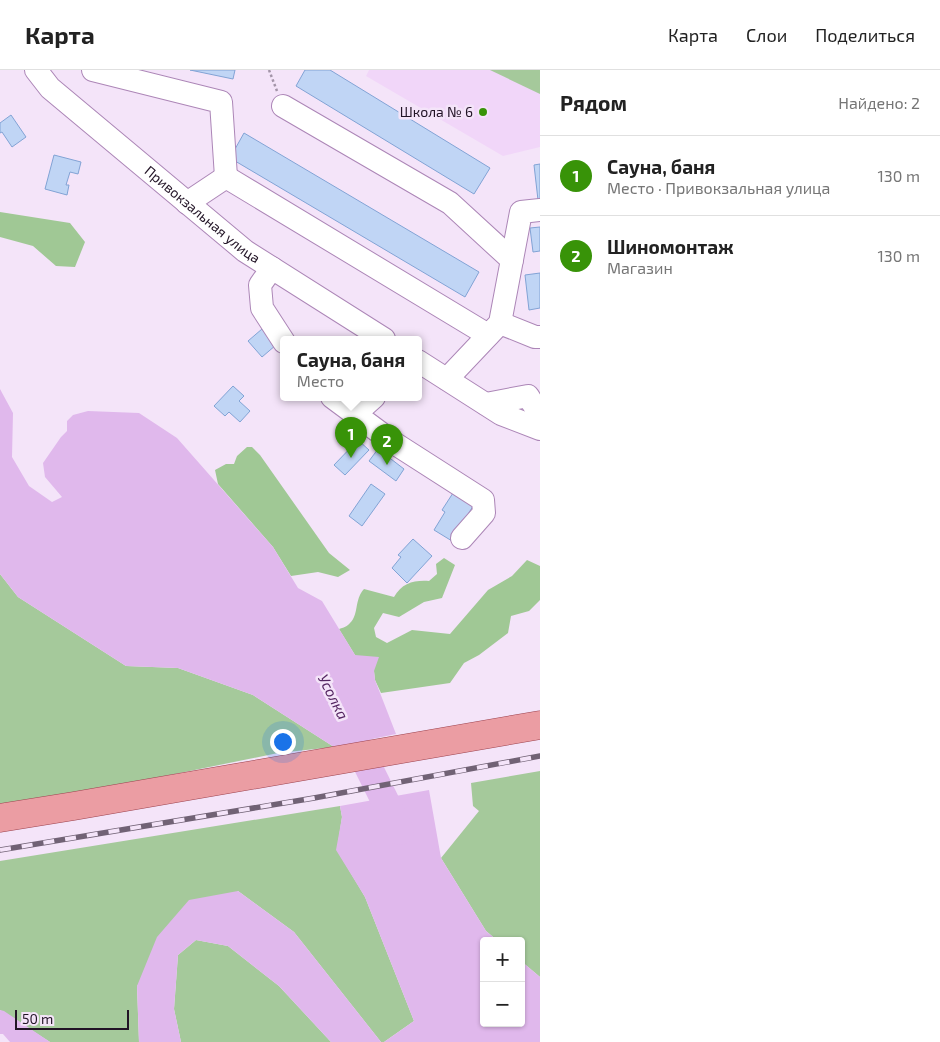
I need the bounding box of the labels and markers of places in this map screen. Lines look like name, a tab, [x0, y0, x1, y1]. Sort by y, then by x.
place label: Школа № 6	[400, 103, 473, 120]
marker: Школа № 6	[477, 106, 489, 118]
pin: 1	[335, 417, 367, 458]
pin: 2	[371, 424, 403, 465]

